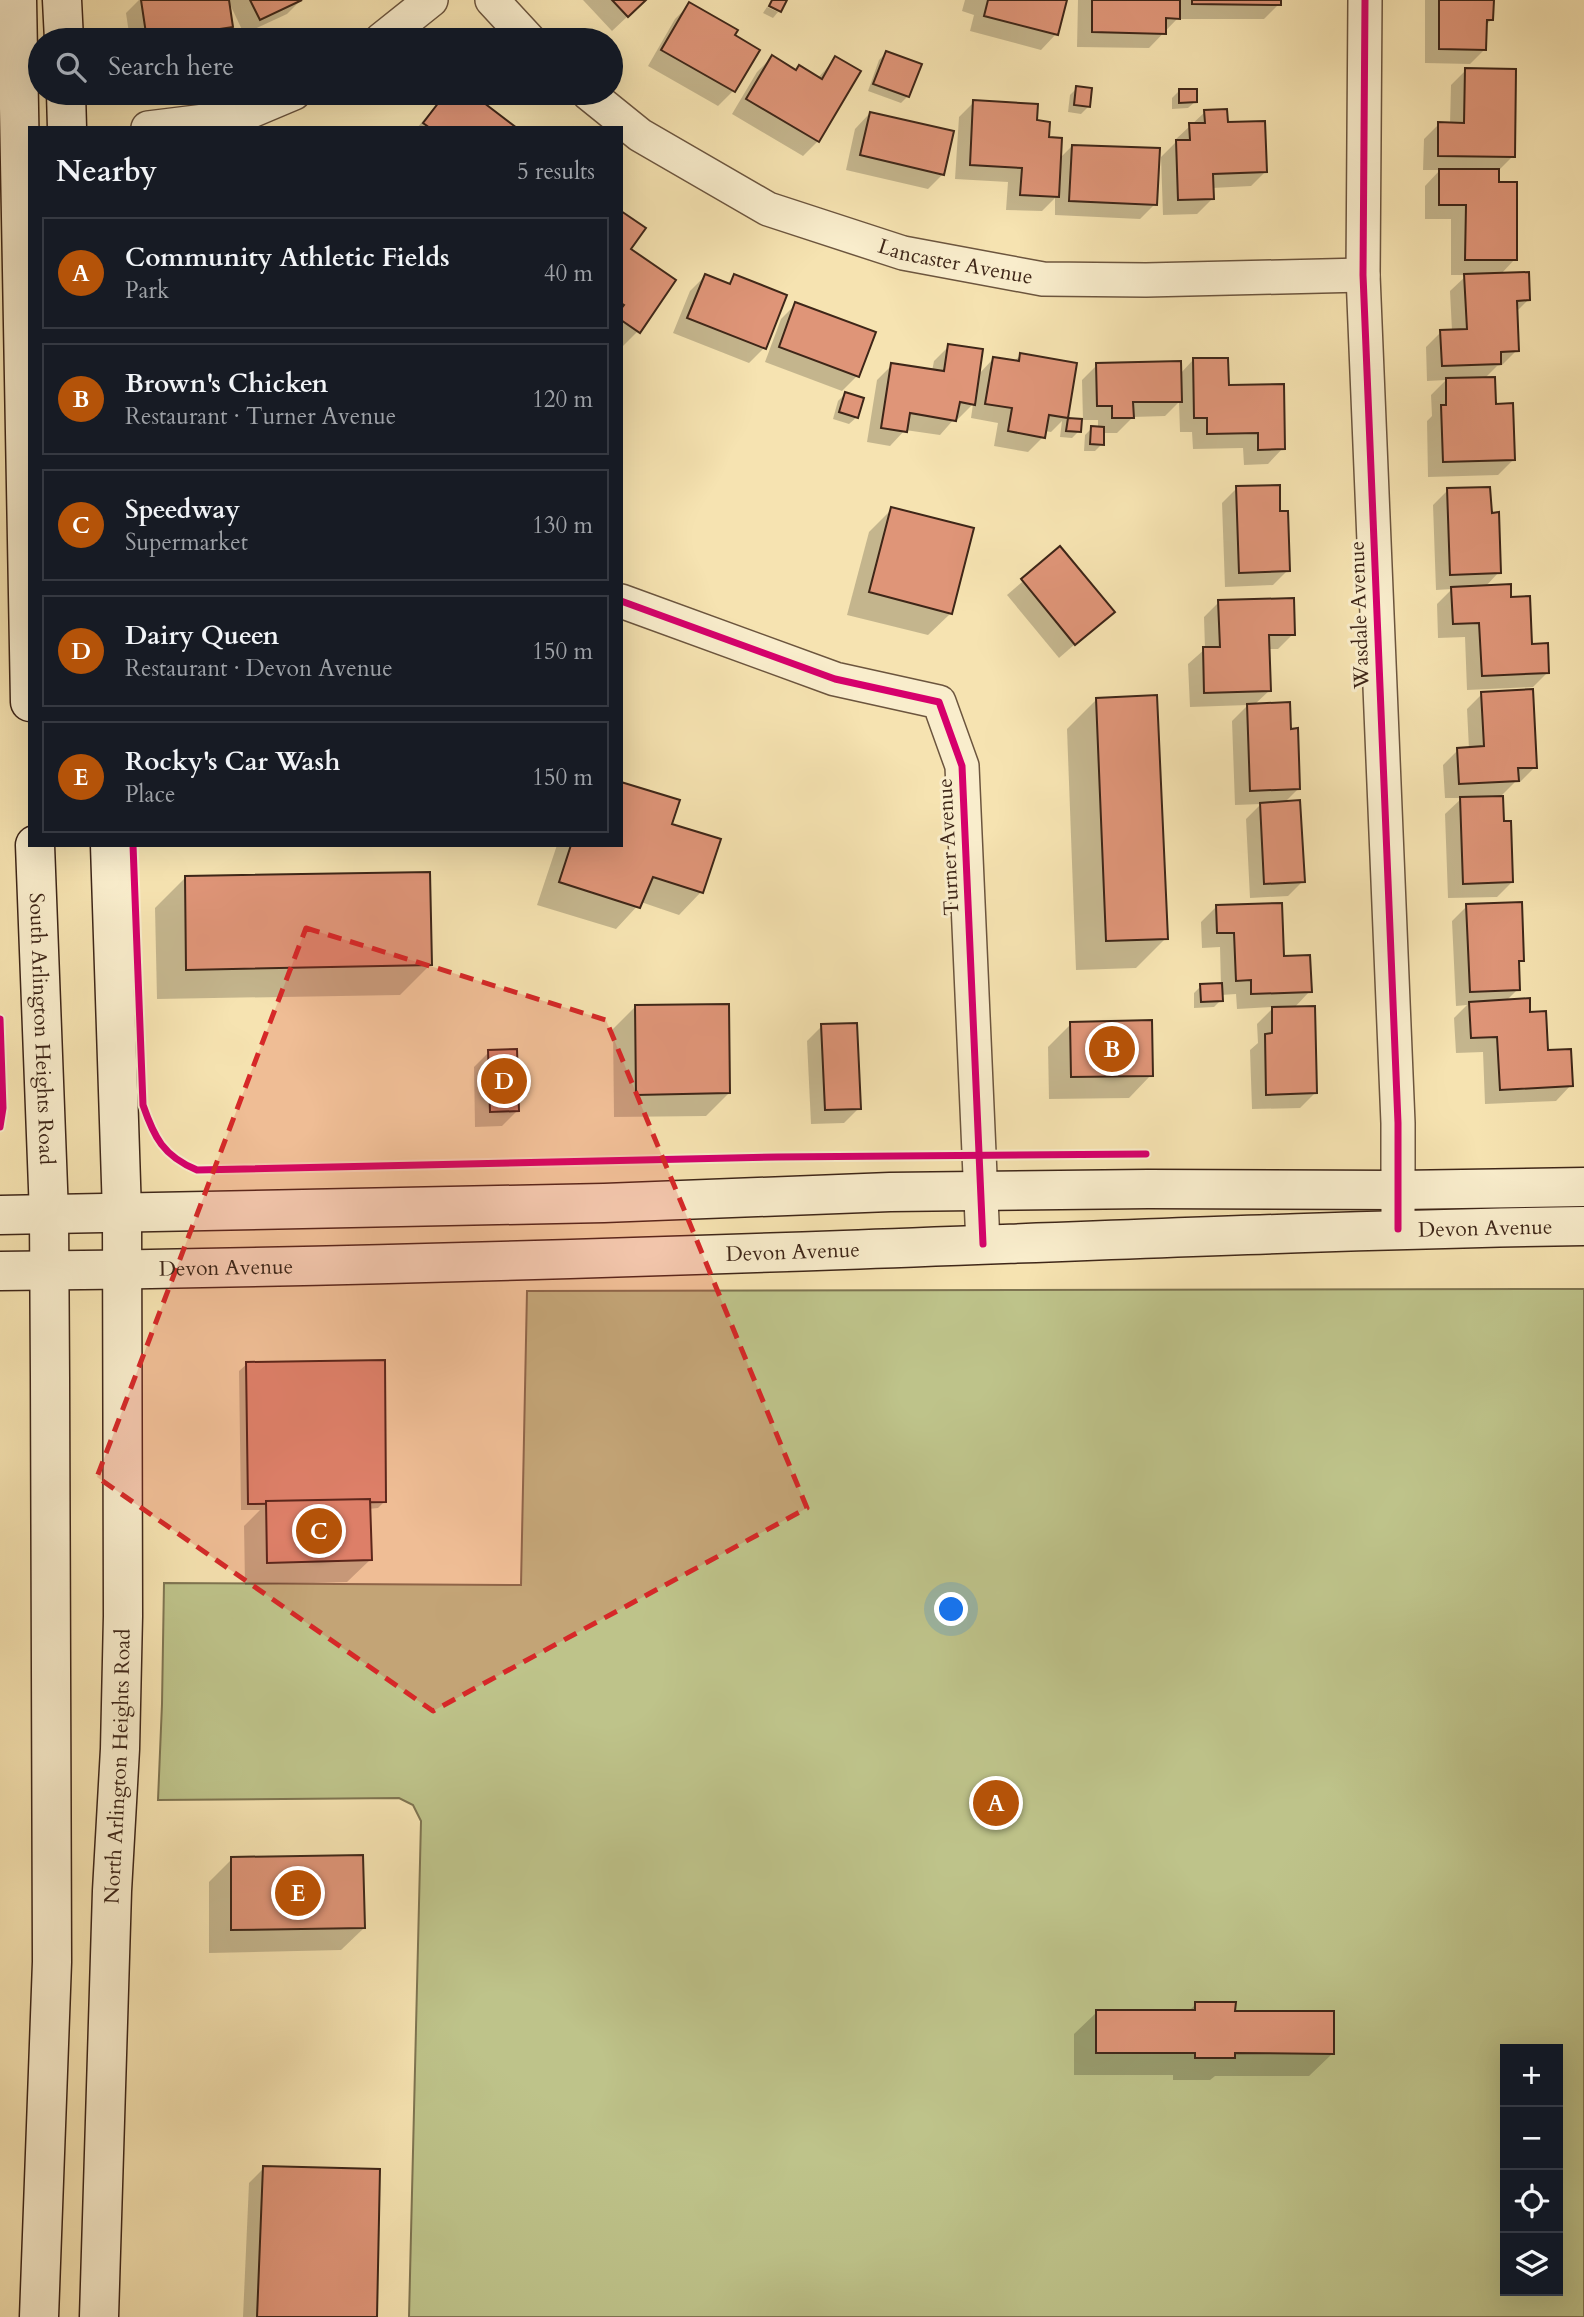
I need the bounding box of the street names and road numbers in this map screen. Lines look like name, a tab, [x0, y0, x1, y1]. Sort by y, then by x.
street label: Lancaster Avenue	[874, 232, 1035, 292]
street label: Wasdale Avenue	[1342, 540, 1377, 691]
street label: Turner Avenue	[930, 778, 967, 916]
street label: South Arlington Heights Road	[22, 892, 61, 1165]
street label: Devon Avenue	[1418, 1213, 1553, 1245]
street label: Devon Avenue	[725, 1235, 860, 1269]
street label: Devon Avenue	[159, 1252, 293, 1284]
street label: North Arlington Heights Road	[98, 1628, 138, 1905]

